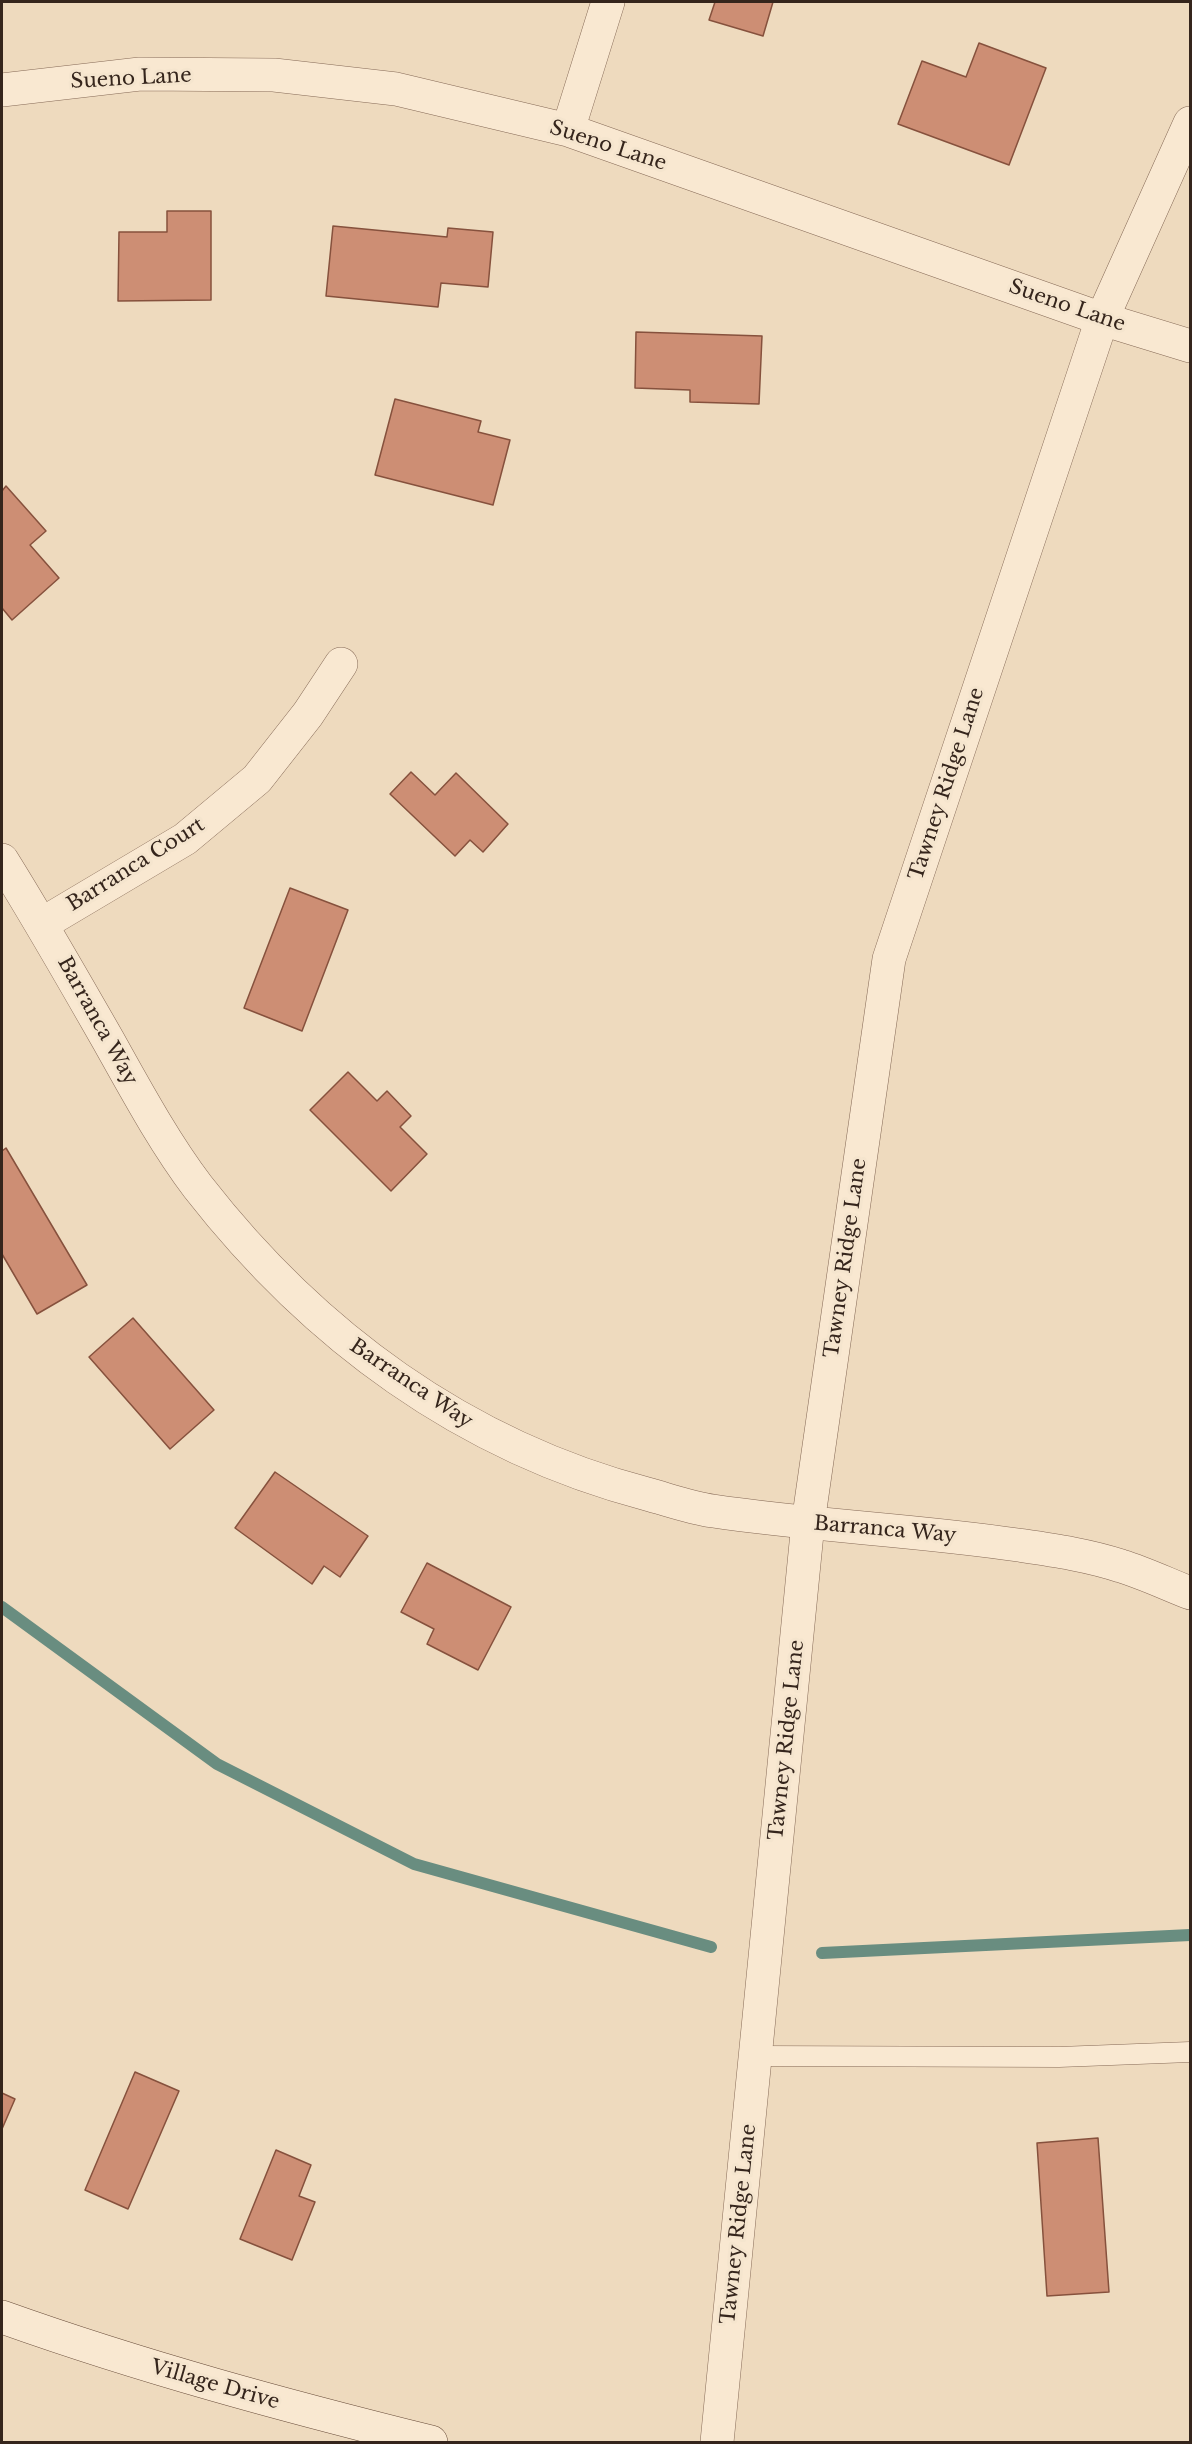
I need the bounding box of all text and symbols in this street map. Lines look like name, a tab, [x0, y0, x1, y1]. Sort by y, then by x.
street label: Sueno Lane	[70, 64, 192, 94]
street label: Sueno Lane	[547, 116, 669, 176]
street label: Sueno Lane	[1006, 275, 1128, 337]
street label: Tawney Ridge Lane	[904, 685, 990, 883]
street label: Barranca Court	[63, 813, 209, 917]
street label: Barranca Way	[52, 953, 142, 1089]
street label: Tawney Ridge Lane	[820, 1157, 872, 1359]
street label: Barranca Way	[345, 1334, 477, 1434]
street label: Barranca Way	[813, 1512, 957, 1548]
street label: Tawney Ridge Lane	[765, 1639, 809, 1841]
street label: Tawney Ridge Lane	[717, 2123, 761, 2325]
street label: Village Drive	[148, 2355, 282, 2415]

